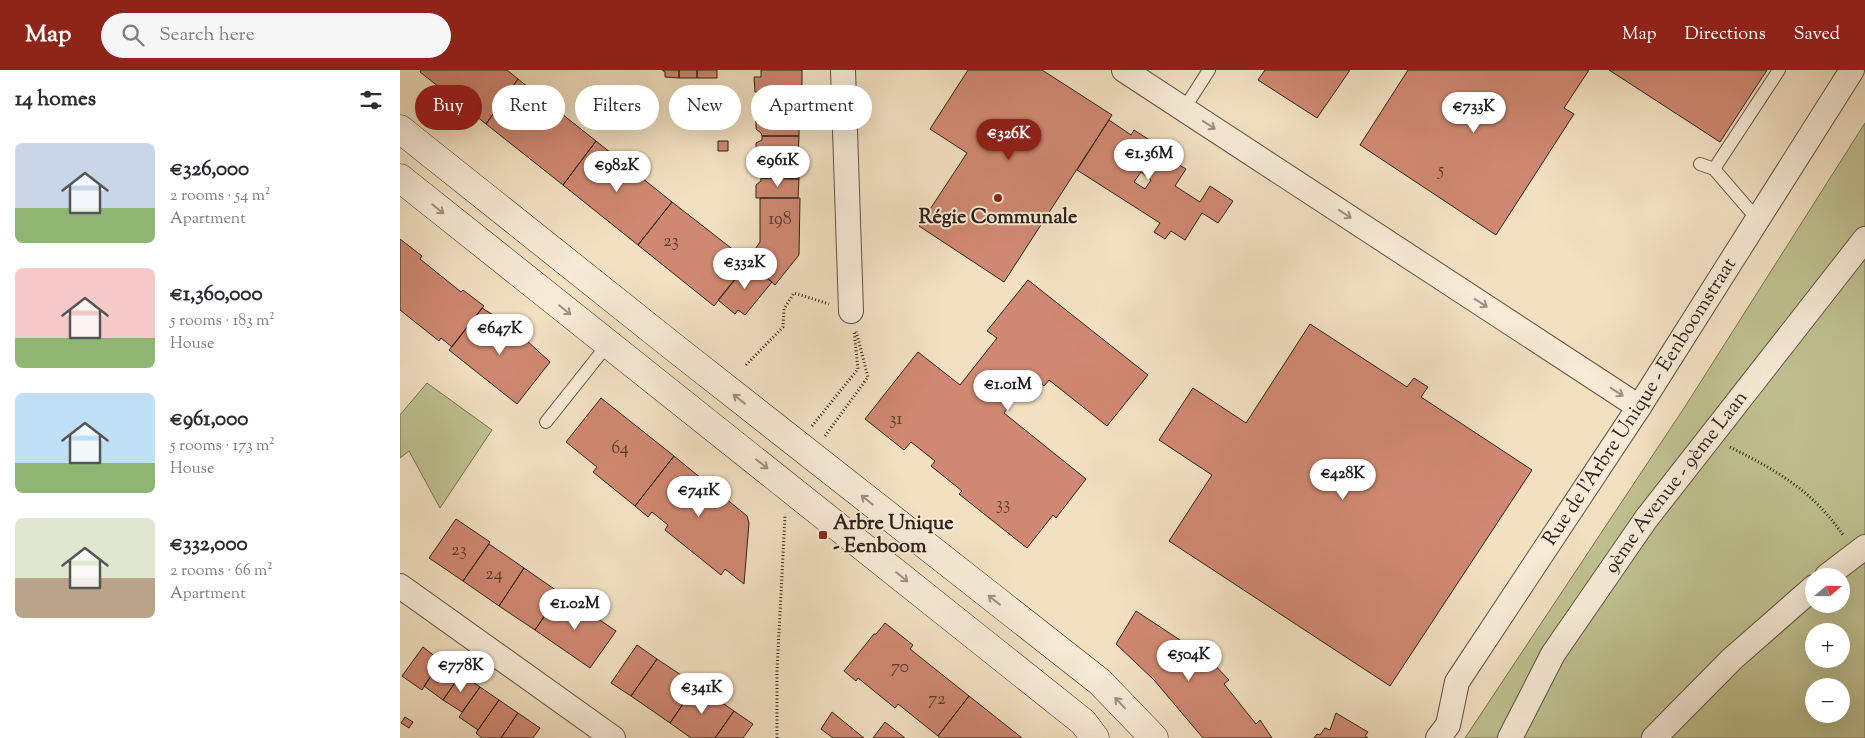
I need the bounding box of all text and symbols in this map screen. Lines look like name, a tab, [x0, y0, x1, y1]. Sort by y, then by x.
search box	[101, 13, 451, 58]
text: Map	[25, 18, 71, 52]
icon: search	[119, 21, 147, 49]
text: Search here	[159, 22, 255, 49]
text: Map	[1622, 22, 1657, 48]
text: Directions	[1685, 22, 1766, 48]
text: Saved	[1794, 22, 1840, 48]
text: 14 homes	[15, 85, 96, 115]
chip: Buy	[415, 85, 482, 130]
chip: Rent	[492, 85, 565, 130]
chip: Filters	[575, 85, 659, 130]
chip: New	[669, 85, 741, 130]
chip: Apartment	[751, 85, 872, 130]
icon: filters	[357, 86, 385, 114]
pin: €733K	[1439, 92, 1509, 134]
text: €733K	[1453, 96, 1495, 119]
pin: €326K	[974, 118, 1044, 161]
one-way arrow	[1202, 120, 1216, 130]
text: €326K	[987, 123, 1031, 146]
pin: €1.36M	[1108, 138, 1190, 181]
text: €1.36M	[1125, 143, 1173, 166]
pin: €961K	[743, 146, 813, 188]
pin: €982K	[582, 150, 652, 193]
text: €961K	[757, 150, 799, 173]
text: €326,000	[170, 155, 249, 185]
text: €982K	[595, 155, 639, 178]
house number: 5	[1437, 158, 1444, 184]
icon: home	[55, 163, 115, 223]
text: 2 rooms · 54 m²	[170, 185, 270, 208]
marker: Régie Communale	[992, 192, 1004, 204]
one-way arrow	[431, 203, 444, 214]
place label: Régie Communale	[919, 204, 1077, 233]
house number: 198	[768, 207, 792, 233]
text: Apartment	[170, 208, 246, 231]
one-way arrow	[1338, 209, 1352, 219]
house number: 23	[663, 229, 679, 255]
pin: €332K	[710, 248, 780, 290]
text: €332K	[724, 252, 766, 275]
street label: Rue de l'Arbre Unique - Eenboomstraat	[1536, 252, 1744, 552]
text: €1,360,000	[170, 280, 263, 310]
icon: home	[55, 288, 115, 348]
one-way arrow	[1473, 299, 1487, 309]
one-way arrow	[558, 305, 572, 315]
text: 5 rooms · 183 m²	[170, 310, 275, 333]
pin: €647K	[465, 314, 535, 356]
text: €647K	[477, 318, 523, 341]
text: House	[170, 333, 214, 356]
pin: €1.01M	[967, 370, 1049, 412]
text: €1.01M	[984, 374, 1032, 397]
street label: 9ème Avenue - 9ème Laan	[1598, 385, 1755, 580]
one-way arrow	[1609, 388, 1623, 398]
one-way arrow	[732, 394, 746, 404]
text: €961,000	[170, 405, 248, 435]
house number: 31	[889, 407, 903, 433]
icon: home	[55, 413, 115, 473]
text: 5 rooms · 173 m²	[170, 435, 275, 458]
house number: 64	[611, 436, 629, 462]
text: House	[170, 458, 214, 481]
pin: €428K	[1308, 458, 1378, 501]
one-way arrow	[755, 459, 768, 470]
text: €428K	[1321, 463, 1365, 486]
pin: €741K	[664, 476, 734, 518]
text: €741K	[678, 480, 720, 503]
house number: 33	[996, 492, 1010, 518]
one-way arrow	[860, 494, 873, 505]
place label: Arbre Unique - Eenboom	[833, 510, 954, 562]
marker: Arbre Unique - Eenboom	[817, 529, 829, 541]
text: €332,000	[170, 530, 248, 560]
icon: home	[55, 538, 115, 598]
house number: 23	[451, 538, 467, 564]
text: 2 rooms · 66 m²	[170, 560, 273, 583]
house number: 24	[485, 562, 503, 588]
north arrow	[1805, 568, 1850, 612]
map controls	[1805, 568, 1850, 723]
one-way arrow	[895, 571, 908, 582]
text: Apartment	[170, 583, 246, 606]
pin: €1.02M	[534, 588, 616, 631]
text: €1.02M	[550, 593, 600, 616]
one-way arrow	[988, 594, 1001, 605]
button: +	[1805, 623, 1850, 668]
pin: €504K	[1154, 640, 1224, 682]
text: €504K	[1168, 644, 1210, 667]
pin: €778K	[426, 650, 496, 693]
text: €778K	[438, 655, 484, 678]
house number: 70	[891, 655, 909, 681]
pin: €341K	[667, 672, 737, 715]
text: €341K	[681, 677, 723, 700]
button: −	[1805, 678, 1850, 723]
house number: 72	[928, 687, 946, 713]
one-way arrow	[1114, 696, 1126, 709]

